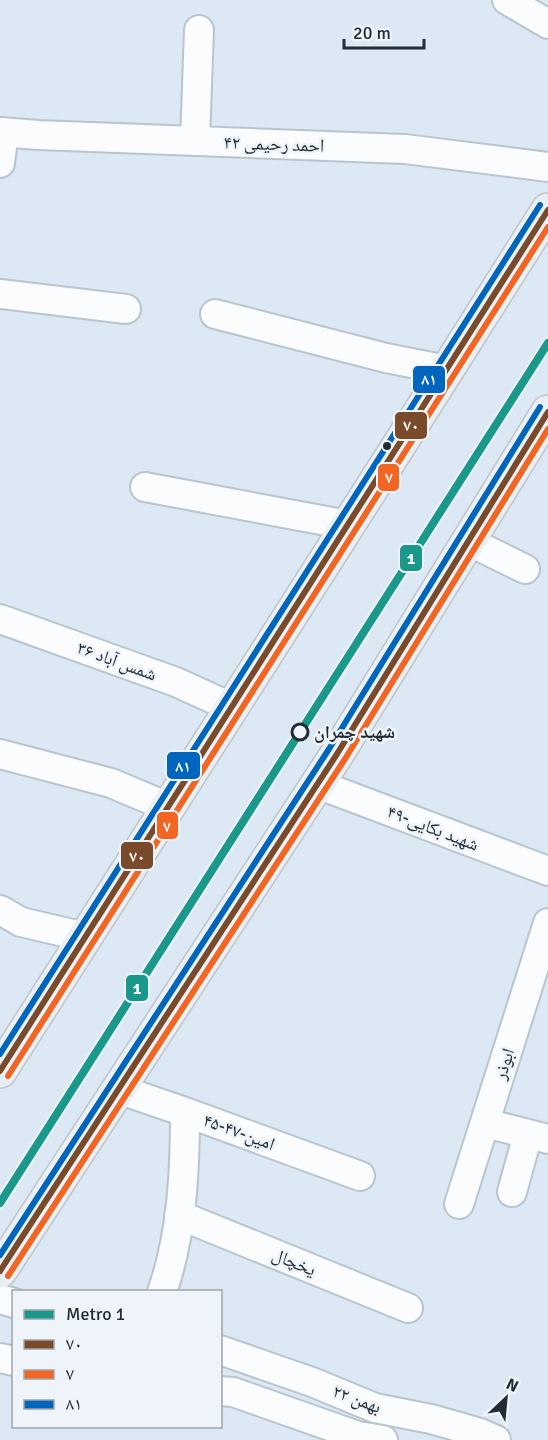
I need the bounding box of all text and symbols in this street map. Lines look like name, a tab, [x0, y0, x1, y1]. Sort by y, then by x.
scale bar	[344, 12, 424, 50]
text: 20 m	[353, 22, 391, 44]
street label: ۴۲ احمد رحیمی	[223, 131, 325, 157]
line badge: ۸۱	[412, 365, 446, 394]
text: ۸۱	[421, 370, 437, 390]
line badge: ۷۰	[394, 411, 428, 440]
text: ۷۰	[403, 416, 419, 436]
unlabelled marker	[381, 440, 393, 452]
line badge: ۷	[377, 463, 400, 492]
text: ۷	[385, 468, 393, 488]
line badge: 1	[399, 544, 423, 572]
text: 1	[407, 549, 416, 569]
street label: شمس آباد ۳۶	[74, 636, 160, 686]
place label: شهید چمران	[314, 721, 395, 743]
marker: شهید چمران	[291, 723, 309, 741]
line badge: ۸۱	[166, 751, 201, 780]
text: ۸۱	[175, 757, 191, 777]
street label: ۴۹-شهید بکایی	[384, 800, 482, 856]
line badge: ۷	[156, 811, 179, 840]
text: ۷	[163, 817, 171, 837]
line badge: ۷۰	[120, 841, 154, 870]
text: ۷۰	[129, 847, 145, 867]
line badge: 1	[125, 974, 149, 1002]
text: 1	[133, 979, 142, 999]
street label: ابوذر	[488, 1045, 519, 1084]
street label: ۴۵-۴۷-امین	[200, 1109, 278, 1155]
street label: یخچال	[269, 1243, 319, 1281]
legend	[12, 1290, 222, 1428]
text: Metro 1	[66, 1303, 125, 1325]
text: ۷۰	[66, 1333, 82, 1355]
text: ۷	[66, 1363, 74, 1385]
north arrow	[476, 1368, 536, 1428]
text: N	[503, 1374, 522, 1397]
street label: ۲۲ بهمن	[330, 1380, 384, 1418]
text: ۸۱	[66, 1393, 82, 1415]

